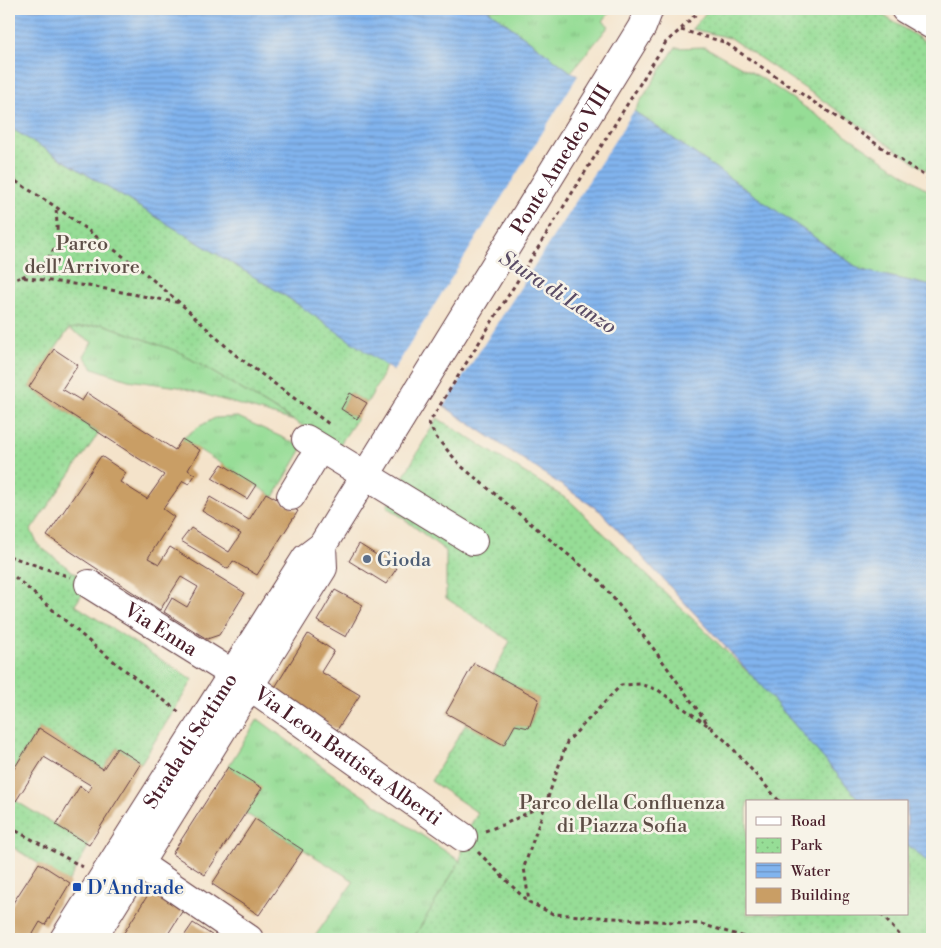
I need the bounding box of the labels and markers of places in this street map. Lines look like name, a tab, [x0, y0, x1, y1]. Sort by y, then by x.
place label: Gioda	[377, 548, 432, 573]
marker: Gioda	[361, 553, 373, 565]
place label: D'Andrade	[87, 876, 184, 901]
marker: D'Andrade	[71, 881, 83, 893]

